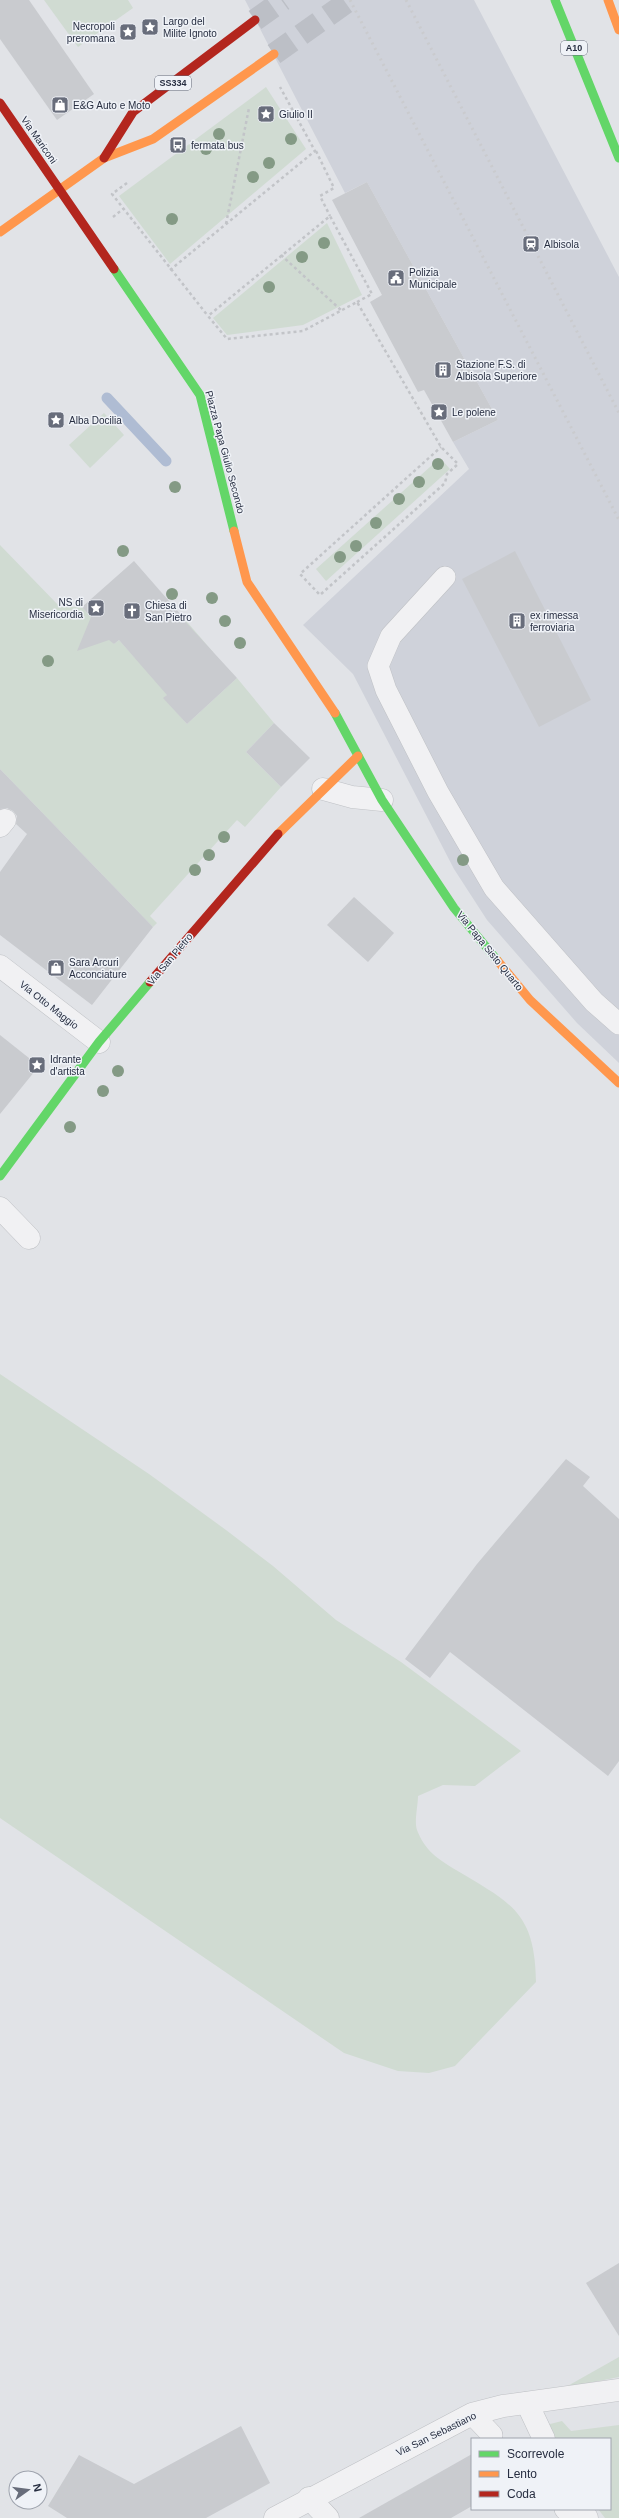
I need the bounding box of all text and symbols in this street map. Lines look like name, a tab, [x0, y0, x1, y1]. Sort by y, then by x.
place label: Largo del Milite Ignoto	[163, 16, 217, 39]
place icon: Largo del Milite Ignoto	[140, 17, 160, 37]
place label: Necropoli preromana	[67, 21, 115, 44]
place icon: Necropoli preromana	[118, 22, 138, 42]
road number: A10	[561, 41, 587, 55]
road number: SS334	[155, 76, 191, 90]
shop icon: E&G Auto e Moto	[50, 95, 70, 115]
place label: E&G Auto e Moto	[73, 100, 151, 111]
place icon: Giulio II	[256, 104, 276, 124]
place label: Giulio II	[279, 109, 313, 120]
street label: Via Mariconi	[19, 114, 59, 166]
bus stop icon: fermata bus	[168, 135, 188, 155]
place label: fermata bus	[191, 140, 244, 151]
station icon: Albisola	[521, 234, 541, 254]
place label: Albisola	[544, 239, 579, 250]
place label: Polizia Municipale	[409, 267, 457, 290]
public building icon: Polizia Municipale	[386, 268, 406, 288]
place label: Stazione F.S. di Albisola Superiore	[456, 359, 538, 382]
building icon: Stazione F.S. di Albisola Superiore	[433, 360, 453, 380]
street label: Piazza Papa Giulio Secondo	[203, 389, 247, 515]
place icon: Le polene	[429, 402, 449, 422]
place label: Le polene	[452, 407, 496, 418]
place icon: Alba Docilia	[46, 410, 66, 430]
place label: Alba Docilia	[69, 415, 122, 426]
place label: NS di Misericordia	[29, 597, 83, 620]
place icon: NS di Misericordia	[86, 598, 106, 618]
place label: Chiesa di San Pietro	[145, 600, 192, 623]
church icon: Chiesa di San Pietro	[122, 601, 142, 621]
place label: ex rimessa ferroviaria	[530, 610, 579, 633]
building icon: ex rimessa ferroviaria	[507, 611, 527, 631]
street label: Via Papa Sisto Quarto	[455, 909, 526, 993]
street label: Via San Pietro	[145, 931, 195, 987]
place label: Sara Arcuri Acconciature	[69, 957, 127, 980]
shop icon: Sara Arcuri Acconciature	[46, 958, 66, 978]
street label: Via Otto Maggio	[17, 979, 81, 1032]
place label: Idrante d'artista	[50, 1054, 85, 1077]
place icon: Idrante d'artista	[27, 1055, 47, 1075]
street label: Via San Sebastiano	[394, 2410, 478, 2458]
legend	[471, 2438, 611, 2510]
text: Scorrevole	[507, 2447, 565, 2461]
text: Lento	[507, 2467, 537, 2481]
north arrow	[8, 2470, 48, 2510]
text: N	[31, 2482, 44, 2493]
text: Coda	[507, 2487, 536, 2501]

